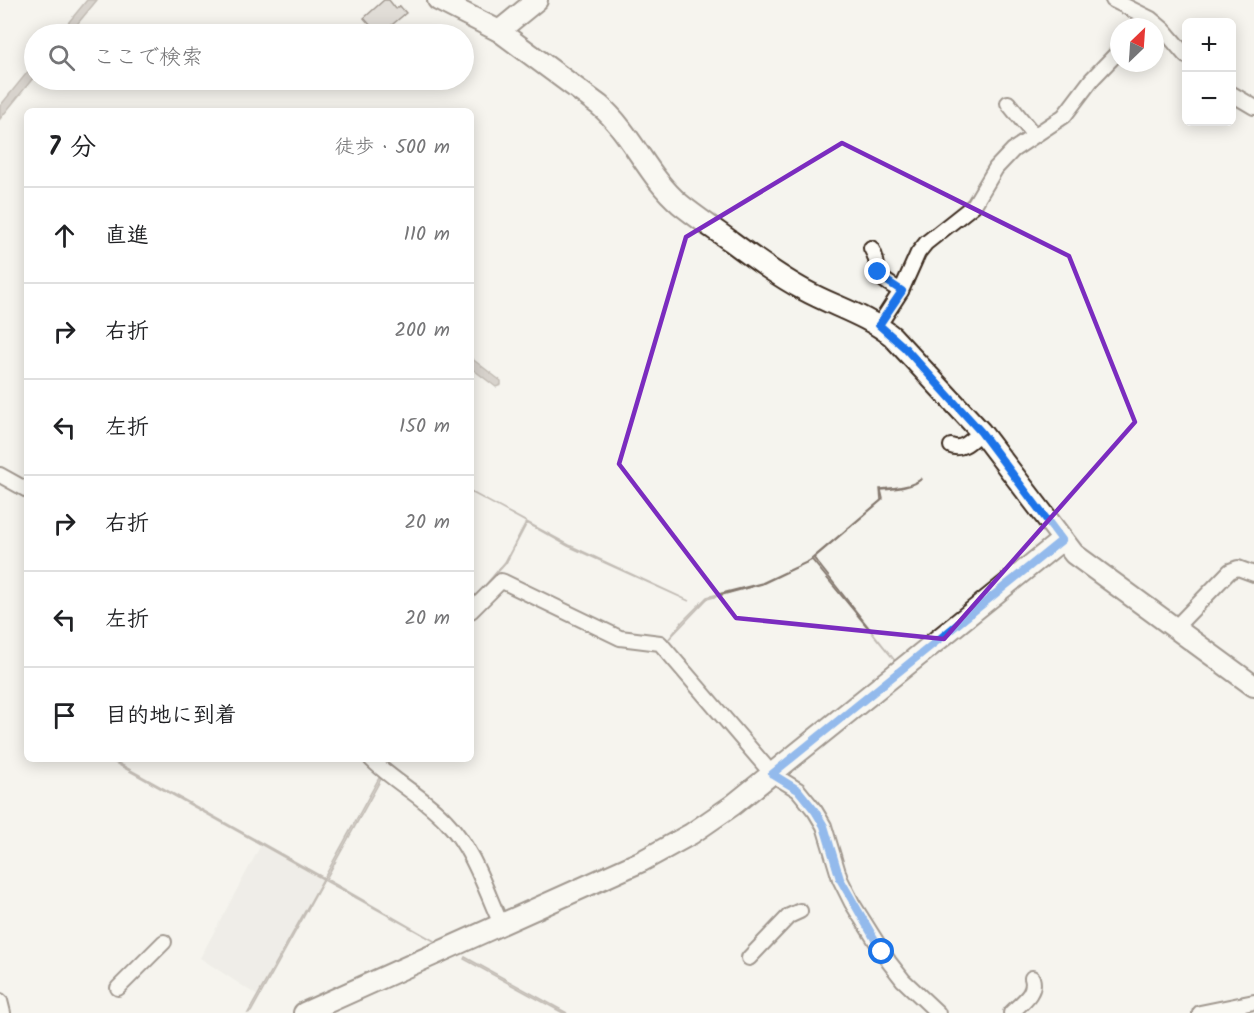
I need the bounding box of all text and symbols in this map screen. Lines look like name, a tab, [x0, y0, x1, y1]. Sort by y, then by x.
north arrow	[1110, 18, 1164, 72]
map controls	[1182, 18, 1236, 126]
button: +	[1182, 18, 1236, 72]
search box	[24, 24, 474, 90]
icon: search	[45, 41, 78, 74]
text: ここで検索	[93, 41, 203, 76]
button: −	[1182, 72, 1236, 126]
text: 7 分	[48, 127, 96, 169]
text: 徒歩 · 500 m	[335, 132, 450, 164]
icon: ahead	[48, 219, 81, 252]
text: 直進	[105, 219, 149, 254]
text: 110 m	[404, 219, 450, 251]
route end	[864, 258, 890, 284]
icon: right	[48, 315, 81, 348]
text: 右折	[105, 315, 149, 350]
text: 200 m	[394, 315, 450, 347]
icon: left	[48, 411, 81, 444]
text: 左折	[105, 411, 149, 446]
text: 150 m	[399, 411, 450, 443]
icon: right	[48, 507, 81, 540]
text: 右折	[105, 507, 149, 542]
text: 20 m	[404, 507, 450, 539]
icon: left	[48, 603, 81, 636]
text: 左折	[105, 603, 149, 638]
text: 20 m	[404, 603, 450, 635]
icon: arrive	[48, 699, 81, 732]
text: 目的地に到着	[105, 699, 237, 734]
route start	[868, 938, 894, 964]

